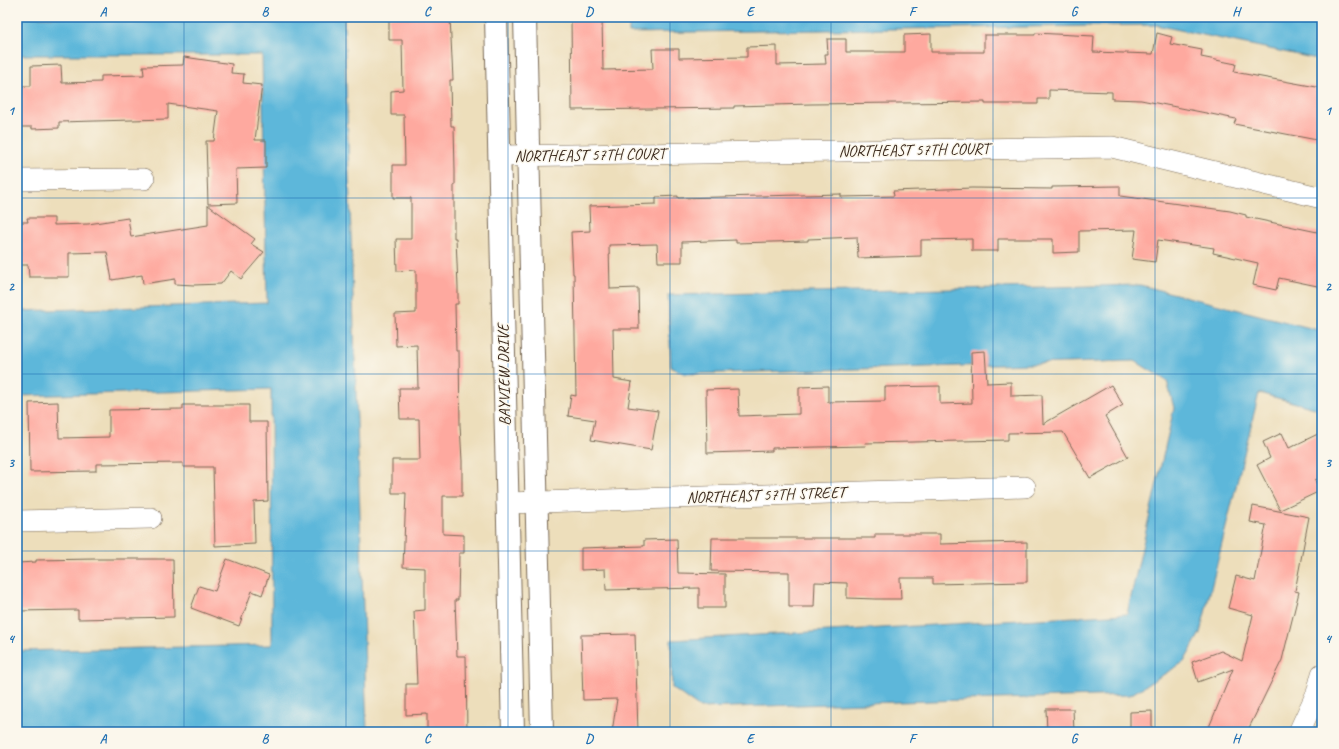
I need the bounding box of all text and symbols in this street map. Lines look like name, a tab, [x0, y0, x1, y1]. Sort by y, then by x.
text: A	[100, 4, 108, 20]
text: B	[262, 4, 270, 20]
text: C	[424, 4, 432, 20]
text: D	[585, 4, 594, 20]
text: E	[747, 4, 756, 20]
text: F	[909, 4, 918, 20]
text: G	[1071, 4, 1079, 20]
text: H	[1232, 4, 1242, 20]
text: 1	[8, 103, 16, 119]
text: 1	[1325, 103, 1333, 119]
street label: NORTHEAST 57TH COURT	[838, 139, 993, 161]
street label: NORTHEAST 57TH COURT	[514, 144, 669, 166]
text: 2	[8, 279, 15, 295]
text: 2	[1325, 279, 1332, 295]
street label: BAYVIEW DRIVE	[493, 322, 515, 426]
text: 3	[8, 455, 15, 471]
text: 3	[1325, 455, 1332, 471]
street label: NORTHEAST 57TH STREET	[686, 482, 850, 508]
text: 4	[8, 631, 16, 647]
text: 4	[1325, 631, 1333, 647]
text: A	[100, 731, 108, 747]
text: B	[262, 731, 270, 747]
text: C	[424, 731, 432, 747]
text: D	[585, 731, 594, 747]
text: E	[747, 731, 756, 747]
text: F	[909, 731, 918, 747]
text: G	[1071, 731, 1079, 747]
text: H	[1232, 731, 1242, 747]

